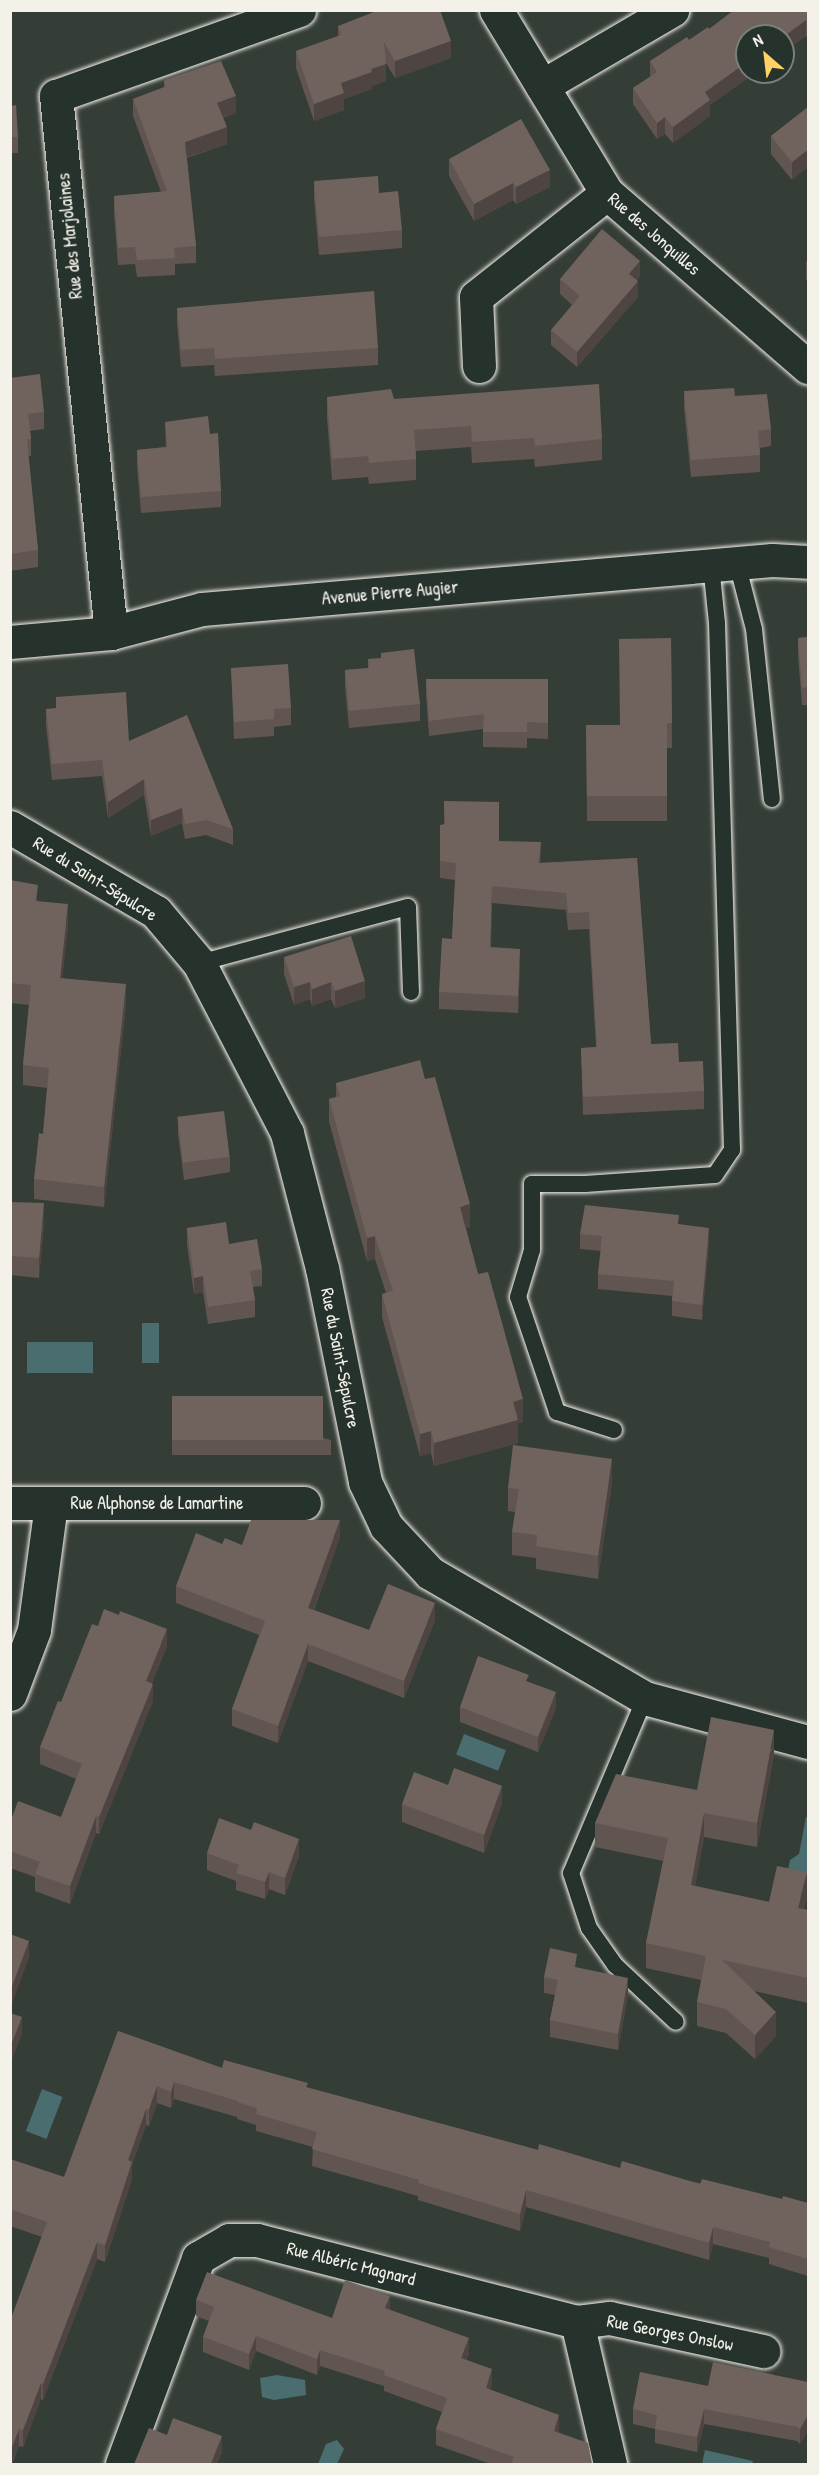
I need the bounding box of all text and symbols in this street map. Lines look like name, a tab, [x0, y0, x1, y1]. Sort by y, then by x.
north arrow	[735, 24, 795, 84]
text: N	[749, 28, 766, 52]
street label: Rue des Marjolaines	[53, 172, 87, 300]
street label: Rue des Jonquilles	[603, 188, 705, 280]
street label: Avenue Pierre Augier	[321, 576, 459, 610]
street label: Rue du Saint-Sépulcre	[29, 832, 161, 926]
street label: Rue du Saint-Sépulcre	[316, 1286, 364, 1430]
street label: Rue Alphonse de Lamartine	[71, 1492, 243, 1514]
street label: Rue Albéric Magnard	[284, 2238, 418, 2290]
street label: Rue Georges Onslow	[605, 2310, 735, 2356]

